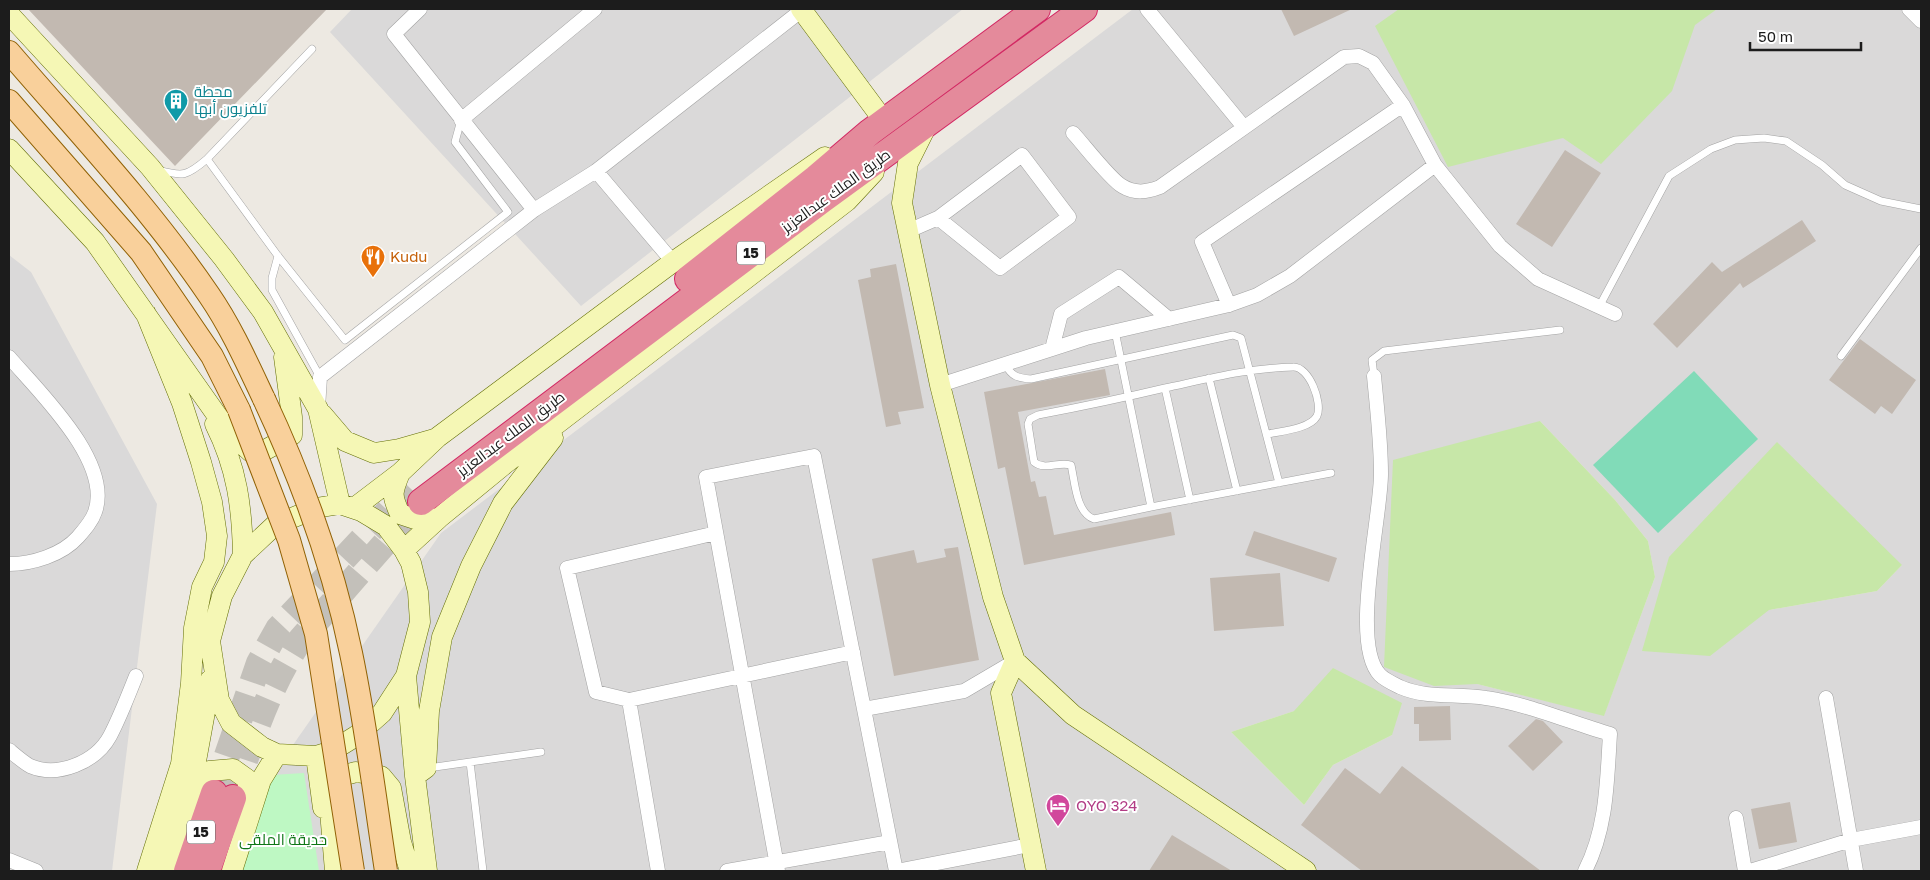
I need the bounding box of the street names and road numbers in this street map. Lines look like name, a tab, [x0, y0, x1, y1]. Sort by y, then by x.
street label: طريق الملك عبدالعزيز	[777, 145, 895, 238]
road number: 15	[737, 242, 765, 264]
street label: طريق الملك عبدالعزيز	[452, 387, 569, 482]
road number: 15	[187, 820, 215, 844]

